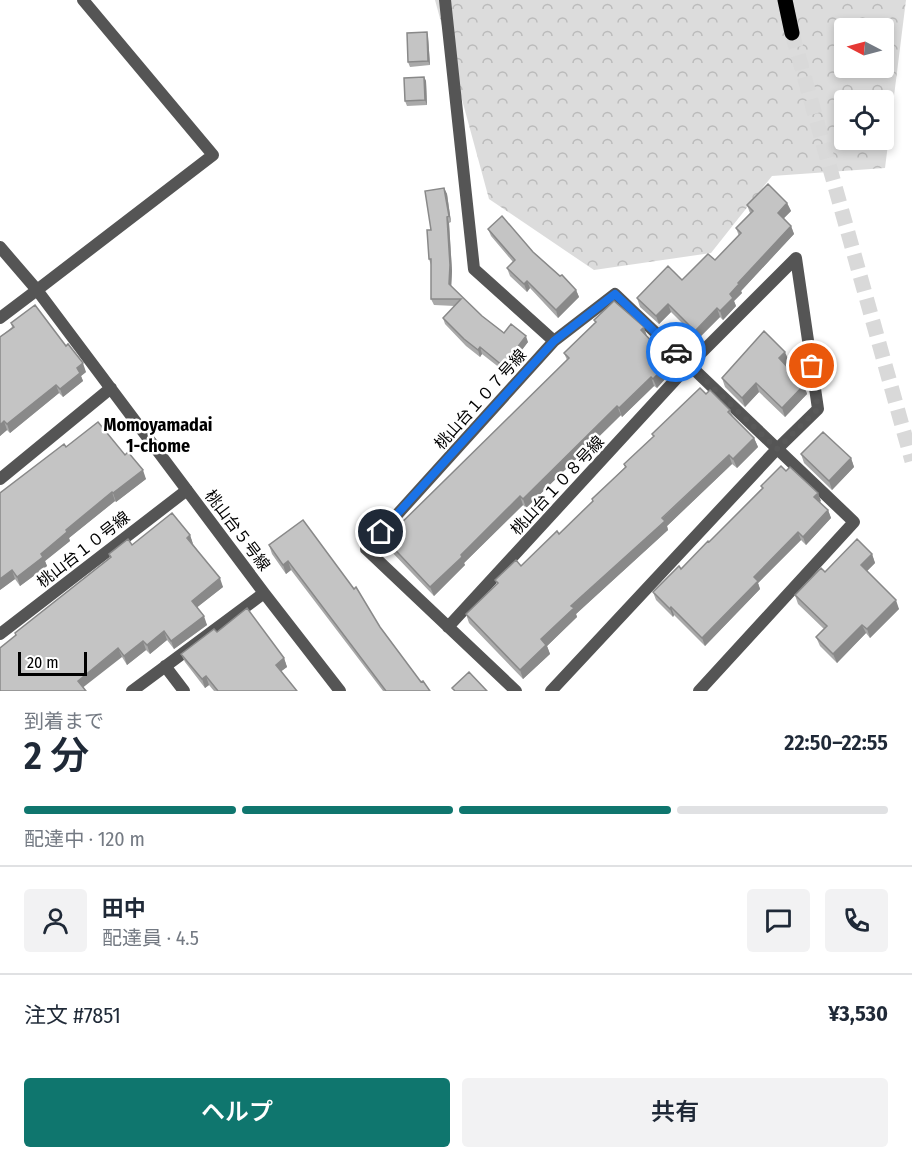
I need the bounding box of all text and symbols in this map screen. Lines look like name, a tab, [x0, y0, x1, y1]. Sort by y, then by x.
north arrow	[834, 18, 894, 78]
map controls	[834, 18, 894, 150]
button: locate	[834, 90, 894, 150]
courier	[646, 322, 706, 382]
icon: car	[660, 336, 693, 369]
pin	[786, 340, 837, 391]
street label: 桃山台１０７号線	[430, 345, 530, 453]
icon: bag	[795, 349, 828, 382]
district label: Momoyamadai 1-chome	[103, 414, 213, 457]
street label: 桃山台１０８号線	[507, 432, 608, 539]
street label: 桃山台５号線	[201, 486, 274, 574]
pin	[355, 506, 406, 557]
street label: 桃山台１０号線	[33, 507, 133, 591]
icon: home	[364, 515, 397, 548]
scale bar	[18, 649, 87, 676]
text: 20 m	[27, 653, 58, 672]
text: 到着まで	[24, 709, 104, 733]
text: 22:50–22:55	[784, 729, 888, 756]
text: 2 分	[24, 733, 89, 779]
text: 配達中 · 120 m	[24, 827, 145, 851]
button: person	[24, 889, 87, 952]
button: chat	[747, 889, 810, 952]
button: phone	[825, 889, 888, 952]
text: 田中	[102, 895, 146, 922]
text: 配達員 · 4.5	[102, 926, 199, 950]
text: ¥3,530	[828, 1000, 888, 1027]
text: 注文 #7851	[24, 1002, 121, 1029]
button: ヘルプ	[24, 1078, 450, 1147]
button: 共有	[462, 1078, 888, 1147]

